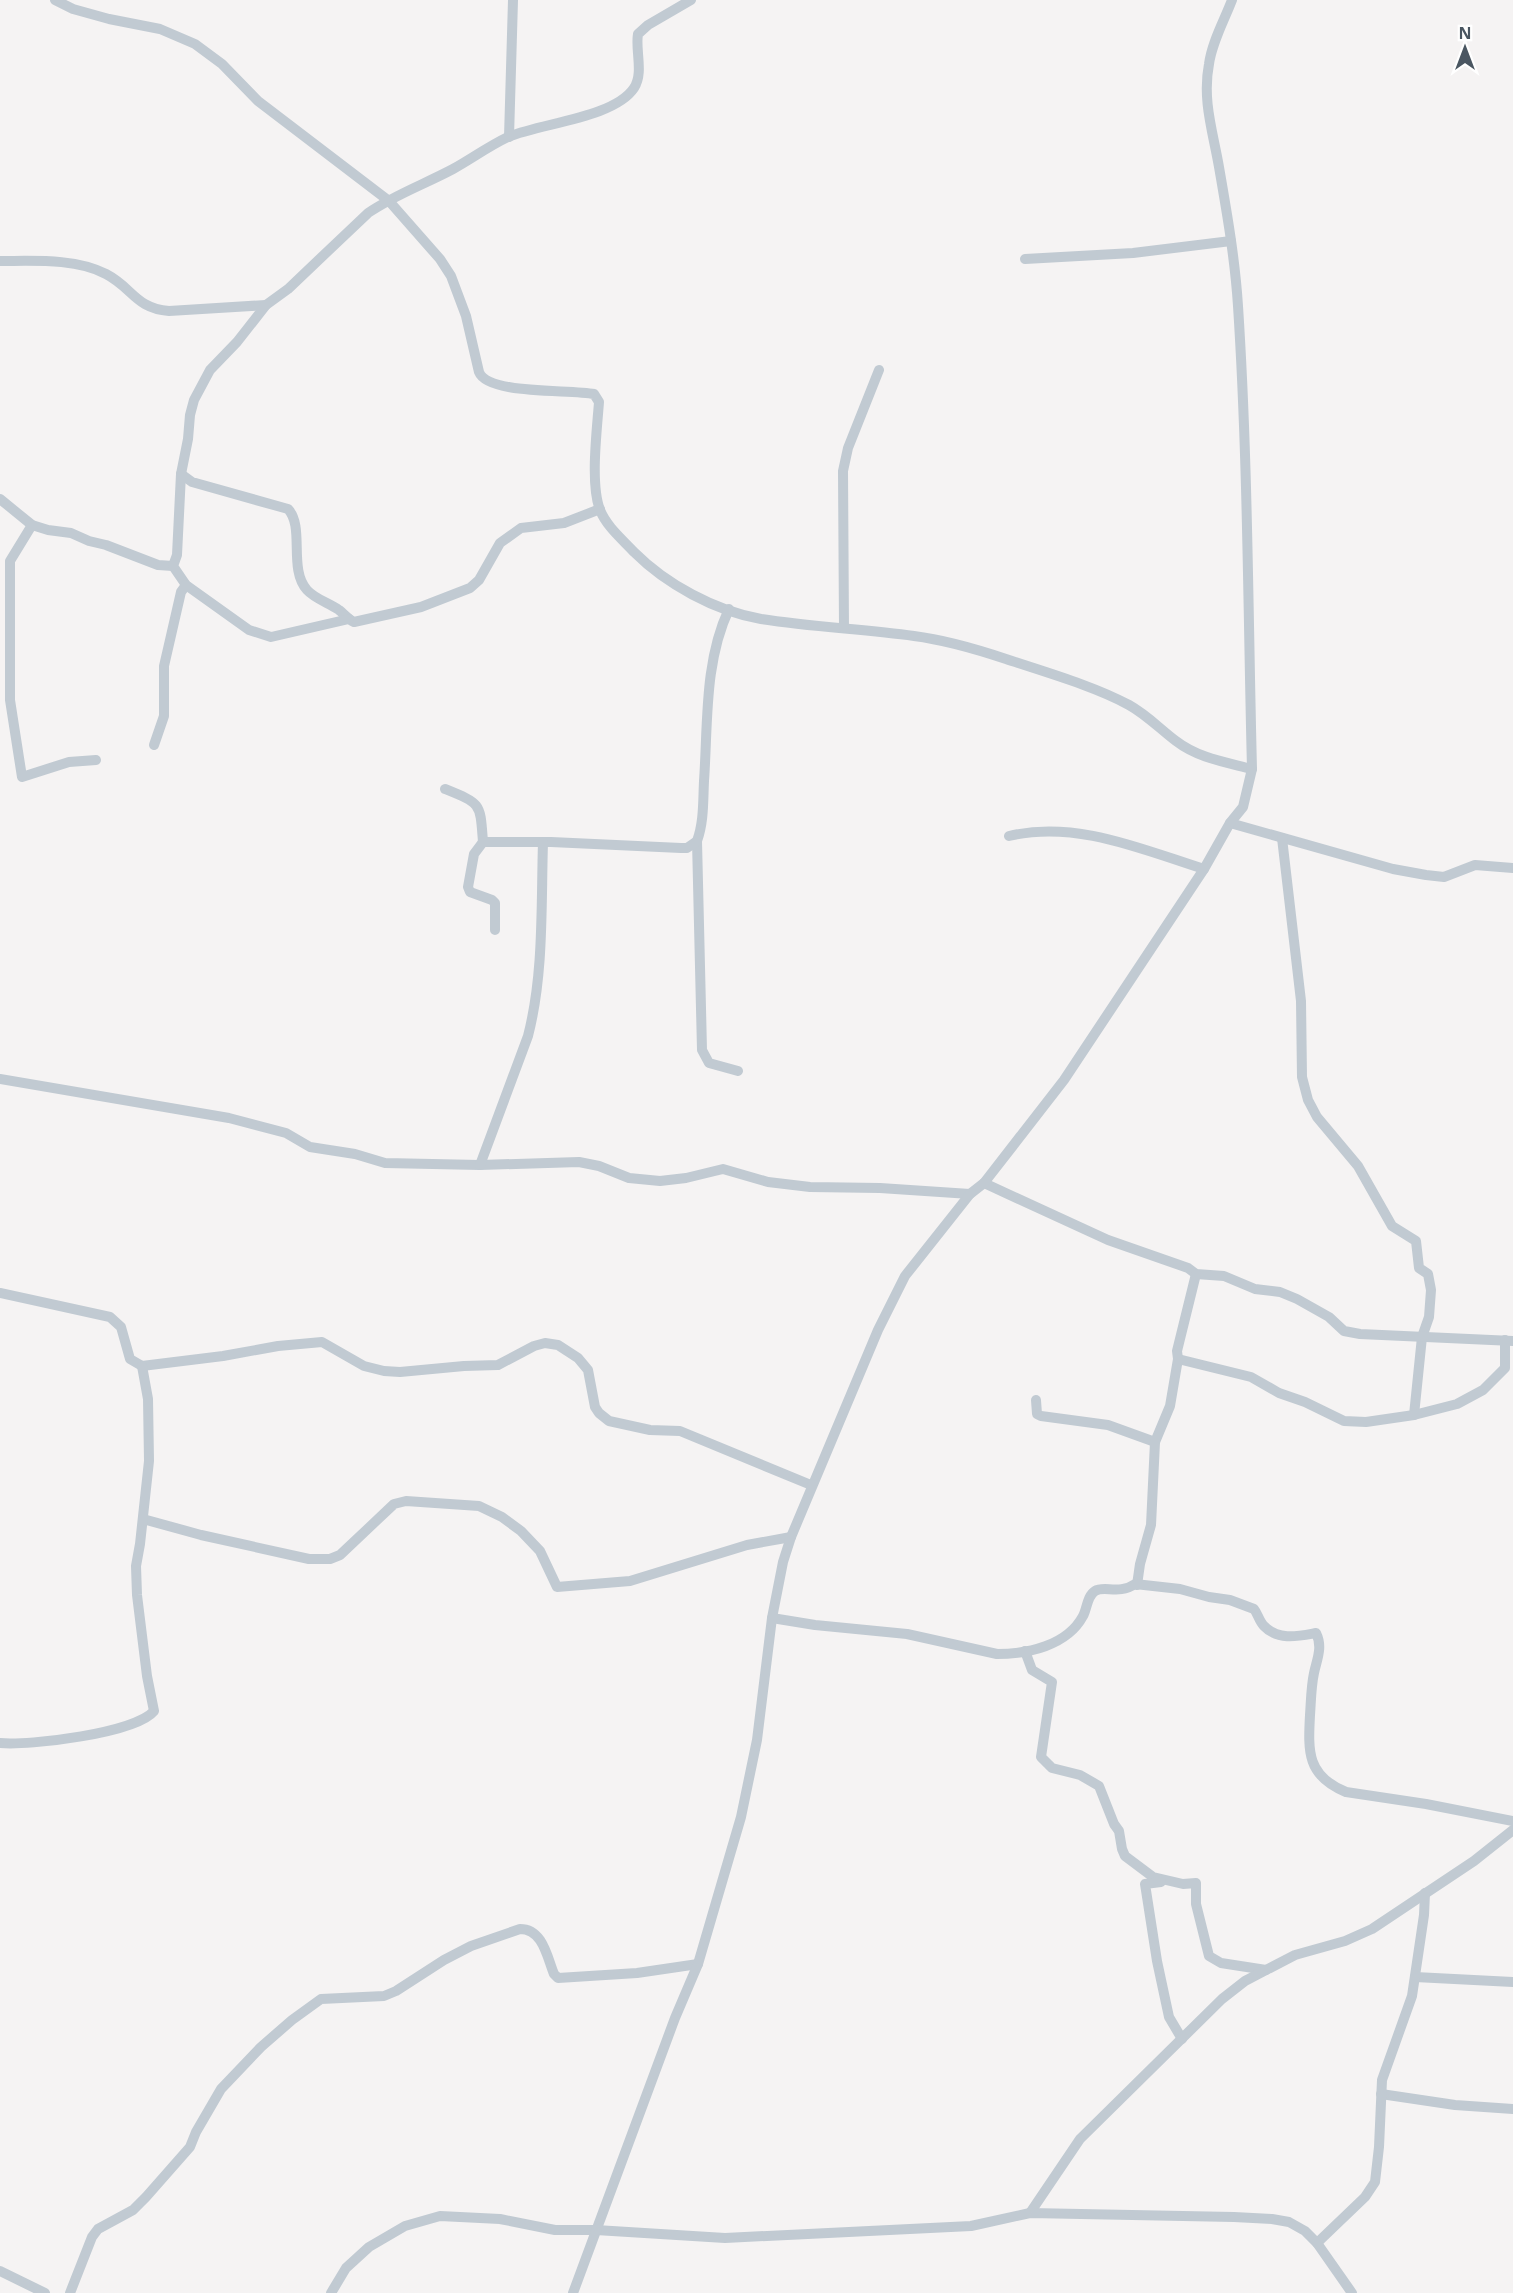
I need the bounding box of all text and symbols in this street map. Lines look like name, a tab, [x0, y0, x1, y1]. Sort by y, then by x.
north arrow	[1435, 18, 1495, 78]
text: N	[1458, 22, 1472, 44]

